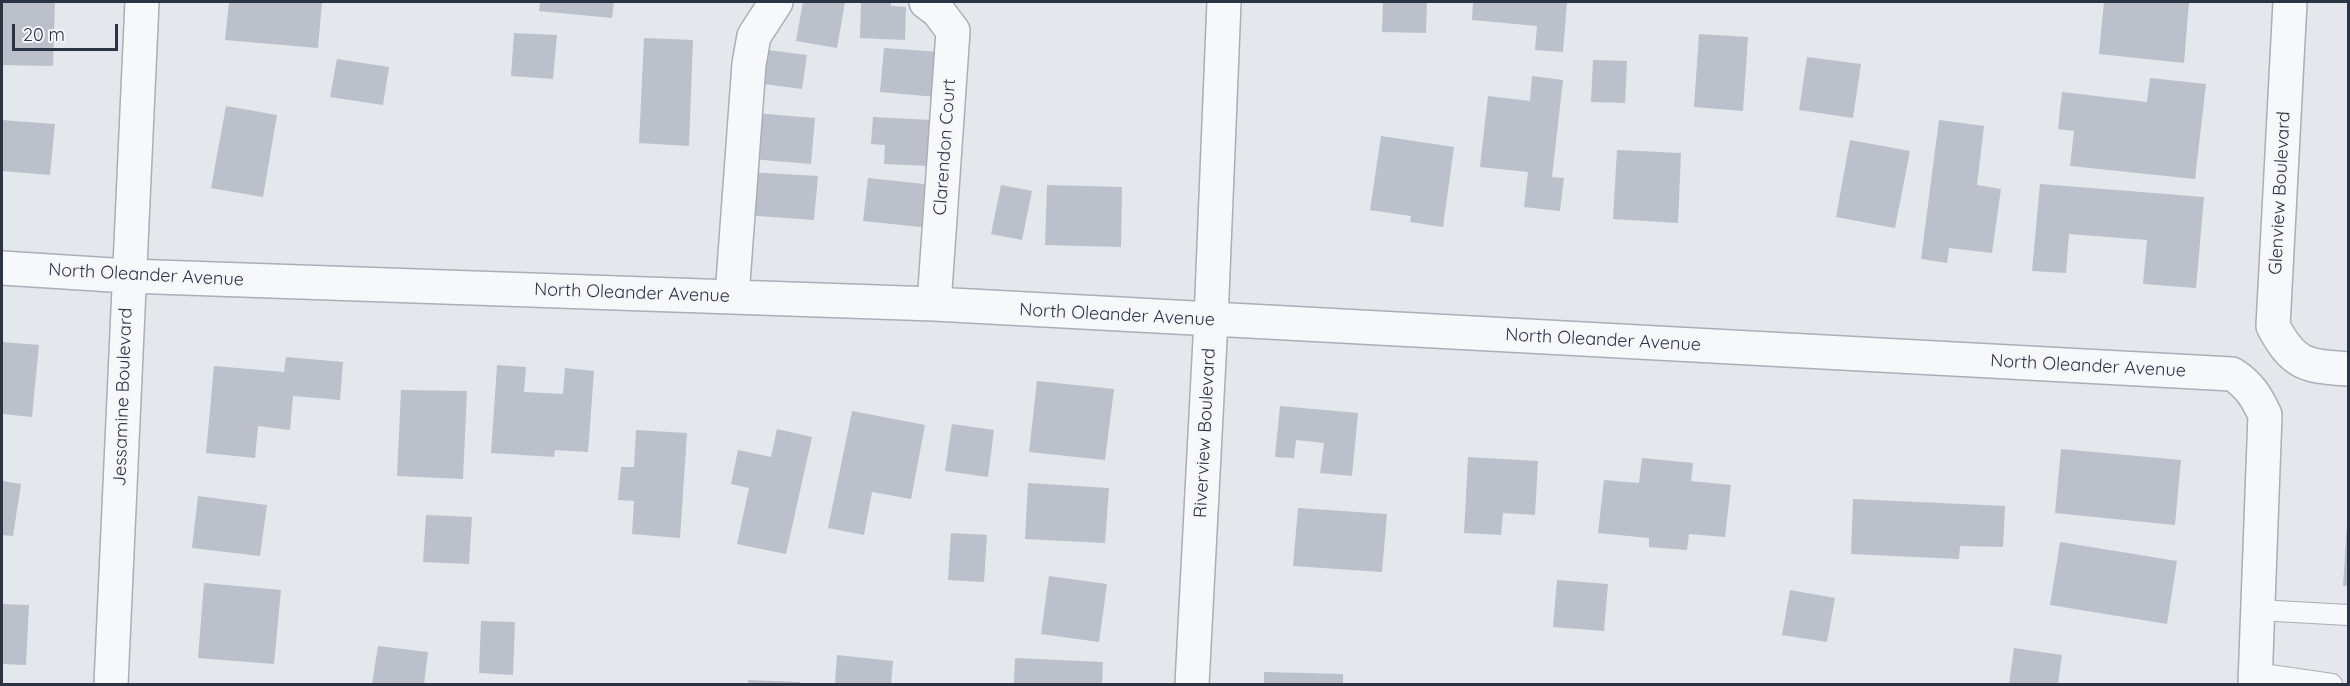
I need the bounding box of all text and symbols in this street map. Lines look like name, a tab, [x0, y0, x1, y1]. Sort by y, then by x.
scale bar	[15, 12, 122, 50]
text: 20 m	[23, 23, 65, 46]
street label: Clarendon Court	[929, 78, 961, 216]
street label: Glenview Boulevard	[2265, 111, 2295, 275]
street label: North Oleander Avenue	[48, 259, 244, 291]
street label: North Oleander Avenue	[534, 279, 730, 307]
street label: North Oleander Avenue	[1019, 299, 1215, 331]
street label: Jessamine Boulevard	[109, 307, 137, 487]
street label: North Oleander Avenue	[1505, 324, 1701, 356]
street label: Riverview Boulevard	[1190, 348, 1220, 518]
street label: North Oleander Avenue	[1990, 350, 2186, 382]

